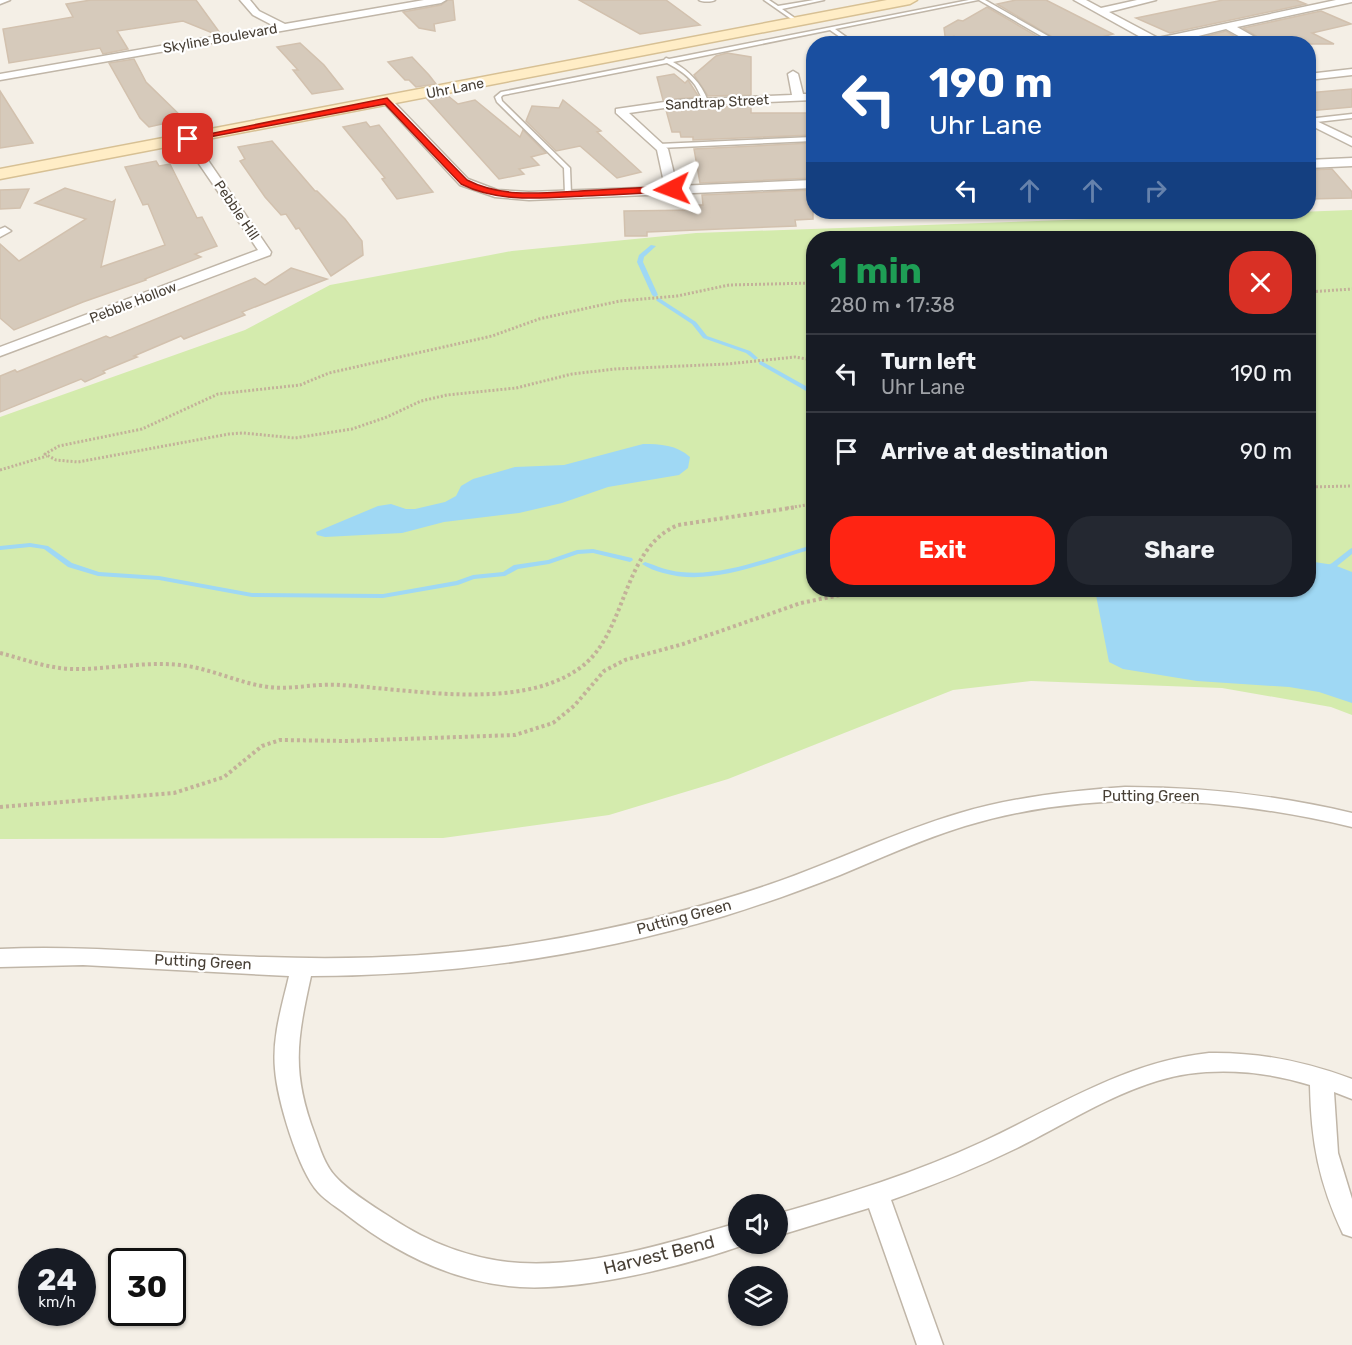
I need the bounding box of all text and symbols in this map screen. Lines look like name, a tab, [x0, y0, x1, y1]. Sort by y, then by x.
street label: Skyline Boulevard	[162, 20, 279, 57]
text: 190 m	[929, 58, 1053, 108]
icon: left	[830, 60, 908, 138]
street label: Uhr Lane	[425, 75, 486, 102]
street label: Sandtrap Street	[665, 91, 770, 114]
text: Uhr Lane	[929, 109, 1042, 141]
pin	[162, 113, 213, 164]
icon: arrive	[171, 122, 204, 155]
position arrow	[640, 157, 704, 221]
icon: left	[950, 174, 983, 207]
icon: ahead	[1013, 174, 1046, 207]
icon: ahead	[1076, 174, 1109, 207]
icon: right	[1139, 174, 1172, 207]
street label: Pebble Hill	[210, 177, 263, 243]
text: 1 min	[830, 249, 922, 292]
button: close	[1229, 251, 1292, 314]
street label: Pebble Hollow	[87, 278, 179, 327]
text: 280 m · 17:38	[830, 293, 955, 317]
text: Turn left	[881, 348, 976, 375]
icon: left	[830, 357, 863, 390]
text: 190 m	[1231, 360, 1292, 387]
text: Uhr Lane	[881, 375, 965, 399]
icon: arrive	[830, 435, 863, 468]
text: Arrive at destination	[881, 438, 1108, 465]
text: 90 m	[1240, 438, 1292, 465]
button: Exit	[830, 516, 1055, 585]
button: Share	[1067, 516, 1292, 585]
street label: Putting Green	[1102, 787, 1200, 805]
street label: Putting Green	[635, 896, 733, 938]
street label: Putting Green	[154, 950, 252, 974]
map controls	[728, 1194, 788, 1326]
button: sound	[728, 1194, 788, 1254]
street label: Harvest Bend	[601, 1231, 717, 1279]
speed limit sign: 30	[108, 1248, 186, 1326]
text: 24	[37, 1262, 77, 1298]
button: layers	[728, 1266, 788, 1326]
text: km/h	[38, 1293, 76, 1311]

